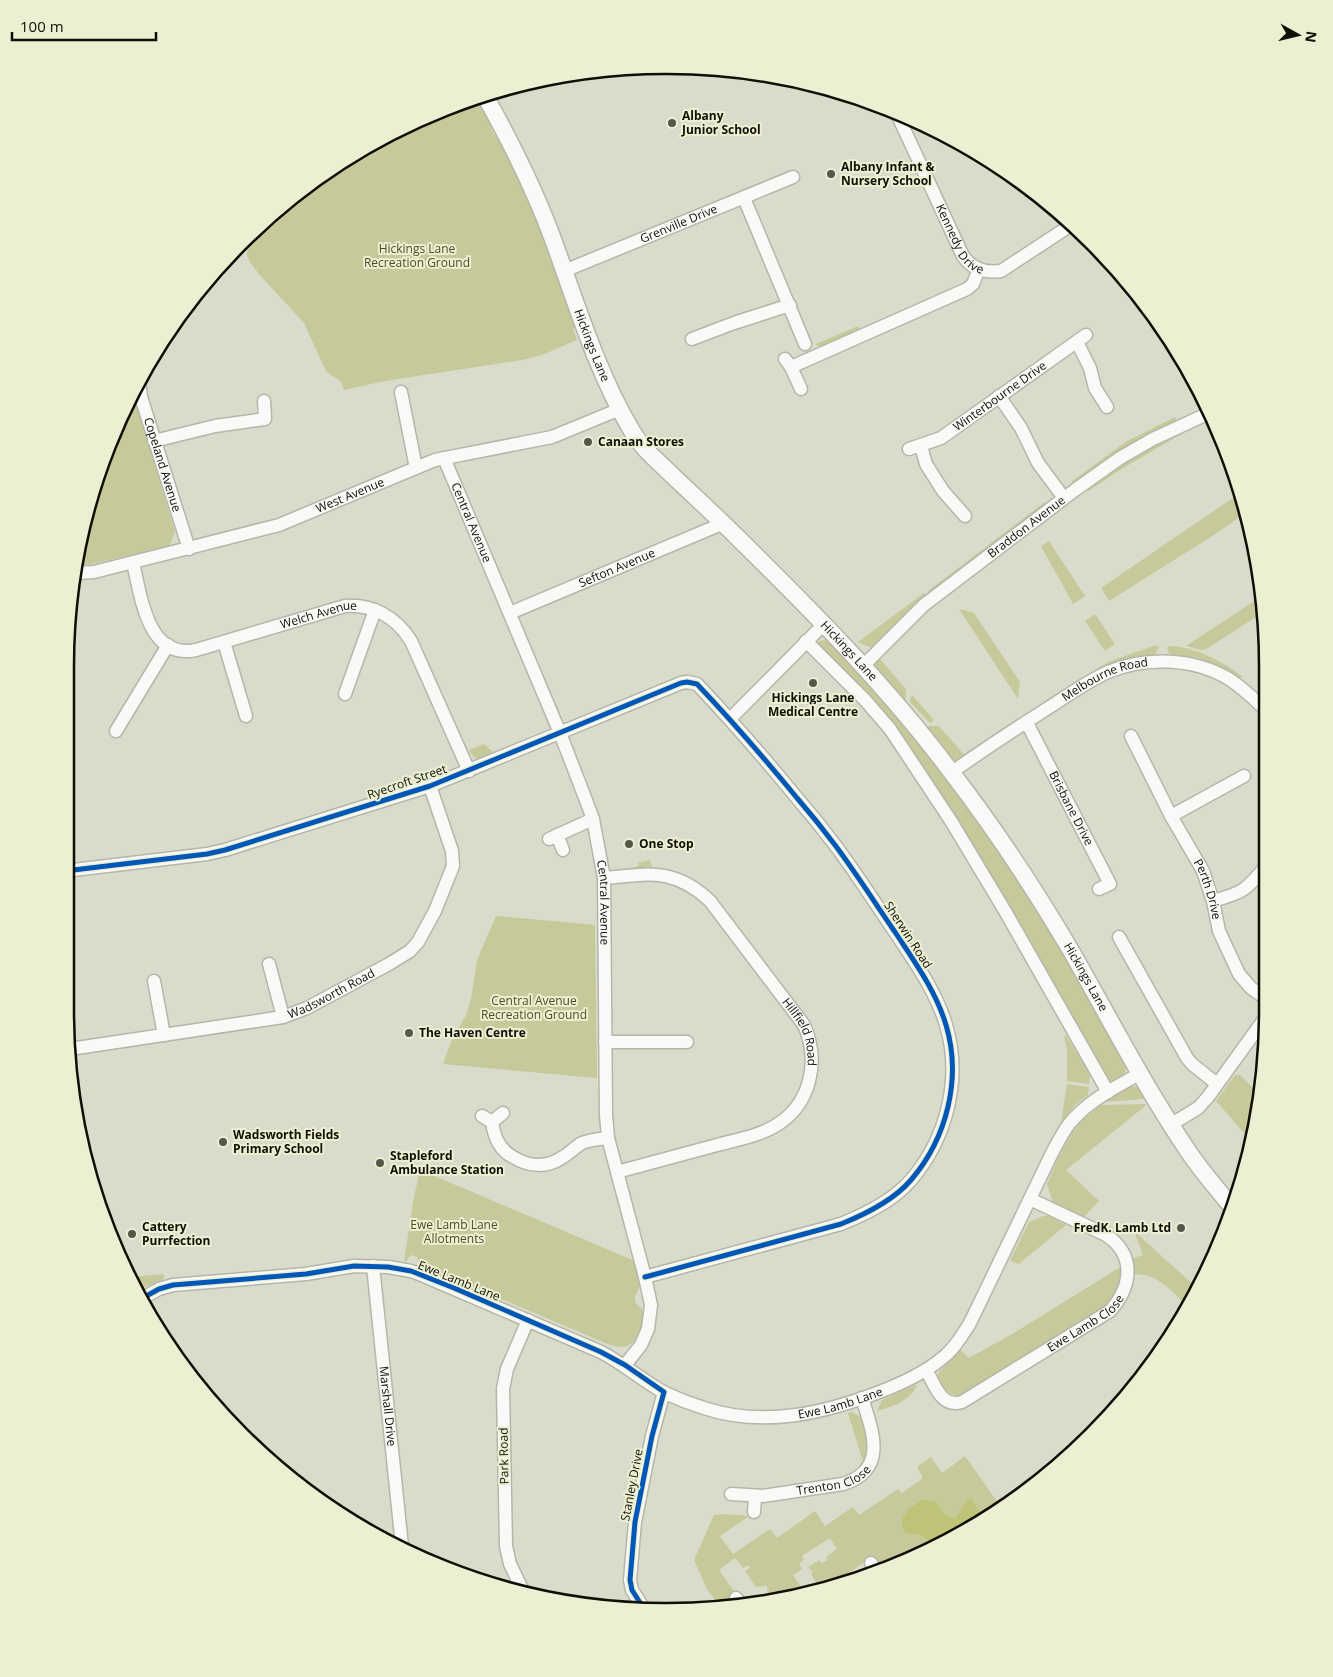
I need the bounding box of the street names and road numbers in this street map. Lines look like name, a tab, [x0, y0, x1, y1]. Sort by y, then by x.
street label: Grenville Drive	[637, 200, 720, 247]
street label: Kennedy Drive	[932, 201, 986, 278]
street label: Hickings Lane	[570, 306, 614, 385]
street label: Winterbourne Drive	[949, 357, 1050, 435]
street label: Copeland Avenue	[140, 415, 186, 514]
street label: West Avenue	[313, 473, 387, 517]
street label: Central Avenue	[447, 480, 496, 565]
street label: Braddon Avenue	[984, 491, 1069, 562]
street label: Sefton Avenue	[576, 544, 658, 591]
street label: Welch Avenue	[278, 597, 358, 633]
street label: Hickings Lane	[817, 617, 882, 685]
street label: Melbourne Road	[1058, 653, 1149, 705]
street label: Ryecroft Street	[365, 760, 449, 803]
street label: Brisbane Drive	[1045, 768, 1098, 849]
street label: Perth Drive	[1190, 856, 1226, 921]
street label: Central Avenue	[593, 858, 614, 945]
street label: Sherwin Road	[880, 898, 937, 972]
street label: Hickings Lane	[1060, 939, 1112, 1015]
street label: Wadsworth Road	[285, 964, 378, 1022]
street label: Hillfield Road	[778, 994, 821, 1066]
street label: Ewe Lamb Lane	[416, 1256, 503, 1305]
street label: Ewe Lamb Close	[1044, 1291, 1128, 1356]
street label: Marshall Drive	[375, 1365, 401, 1447]
street label: Ewe Lamb Lane	[797, 1382, 885, 1423]
street label: Park Road	[495, 1427, 512, 1485]
street label: Stanley Drive	[616, 1447, 647, 1522]
street label: Trenton Close	[795, 1461, 875, 1499]

